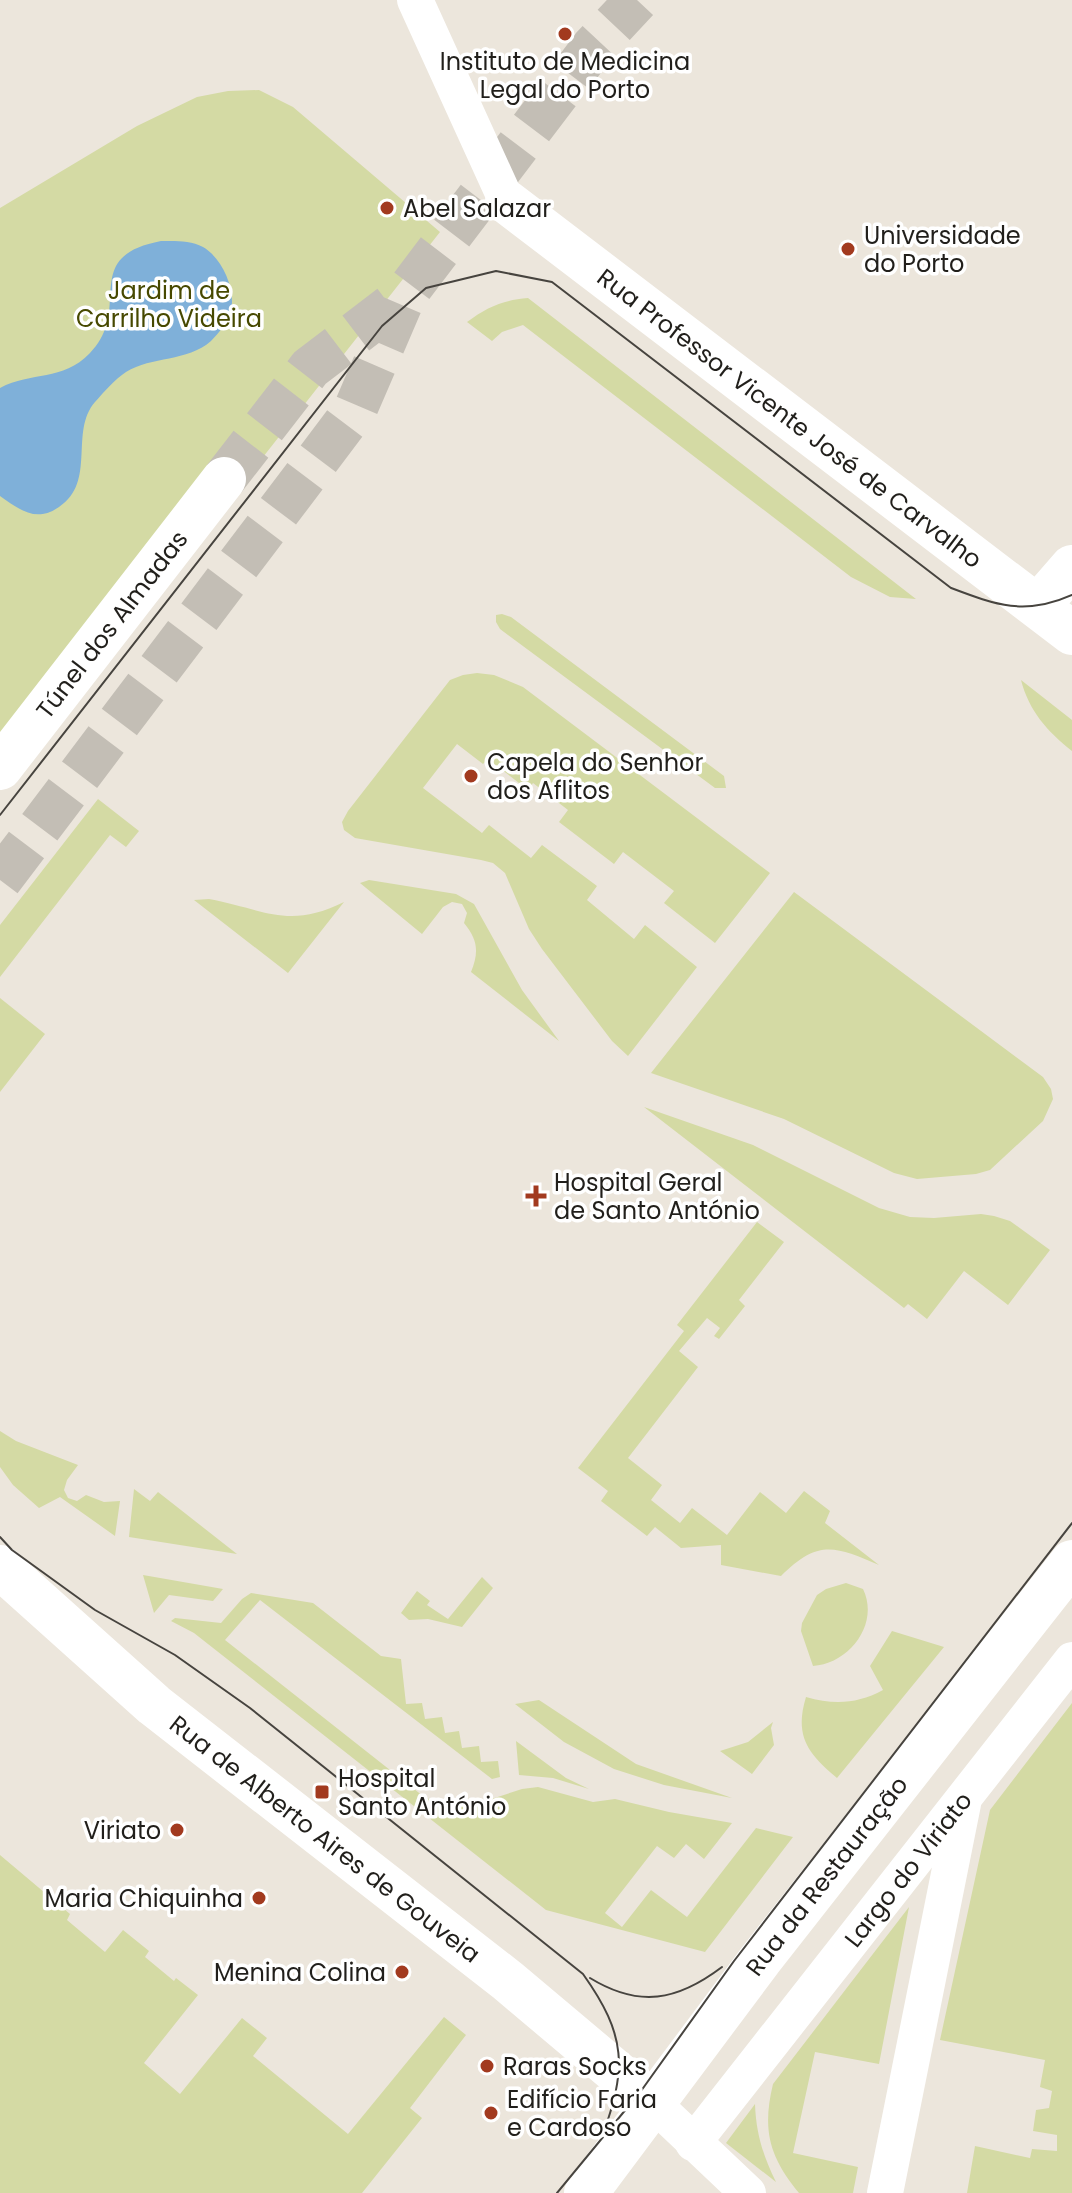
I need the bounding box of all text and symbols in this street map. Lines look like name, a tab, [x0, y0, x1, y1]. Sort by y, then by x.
marker: Instituto de Medicina Legal do Porto	[556, 25, 574, 43]
place label: Instituto de Medicina Legal do Porto	[440, 45, 690, 106]
place label: Abel Salazar	[403, 192, 551, 225]
marker: Abel Salazar	[378, 199, 396, 217]
place label: Universidade do Porto	[864, 219, 1021, 280]
marker: Universidade do Porto	[839, 240, 857, 258]
street label: Rua Professor Vicente José de Carvalho	[591, 260, 989, 575]
park label: Jardim de Carrilho Videira	[76, 274, 262, 335]
street label: Túnel dos Almadas	[28, 523, 195, 725]
place label: Capela do Senhor dos Aflitos	[487, 746, 703, 807]
marker: Capela do Senhor dos Aflitos	[462, 767, 480, 785]
place label: Hospital Geral de Santo António	[554, 1166, 760, 1227]
marker: Hospital Geral de Santo António	[525, 1185, 547, 1207]
street label: Rua de Alberto Aires de Gouveia	[163, 1707, 487, 1970]
place label: Hospital Santo António	[338, 1762, 506, 1823]
street label: Rua da Restauração	[738, 1769, 915, 1982]
marker: Hospital Santo António	[313, 1783, 331, 1801]
street label: Largo do Viriato	[837, 1785, 979, 1954]
place label: Viriato	[84, 1814, 161, 1847]
marker: Viriato	[168, 1821, 186, 1839]
place label: Maria Chiquinha	[44, 1882, 243, 1915]
marker: Maria Chiquinha	[250, 1889, 268, 1907]
place label: Menina Colina	[214, 1956, 386, 1989]
marker: Menina Colina	[393, 1963, 411, 1981]
place label: Raras Socks	[503, 2050, 647, 2083]
marker: Raras Socks	[478, 2057, 496, 2075]
place label: Edifício Faria e Cardoso	[507, 2083, 657, 2144]
marker: Edifício Faria e Cardoso	[482, 2104, 500, 2122]

